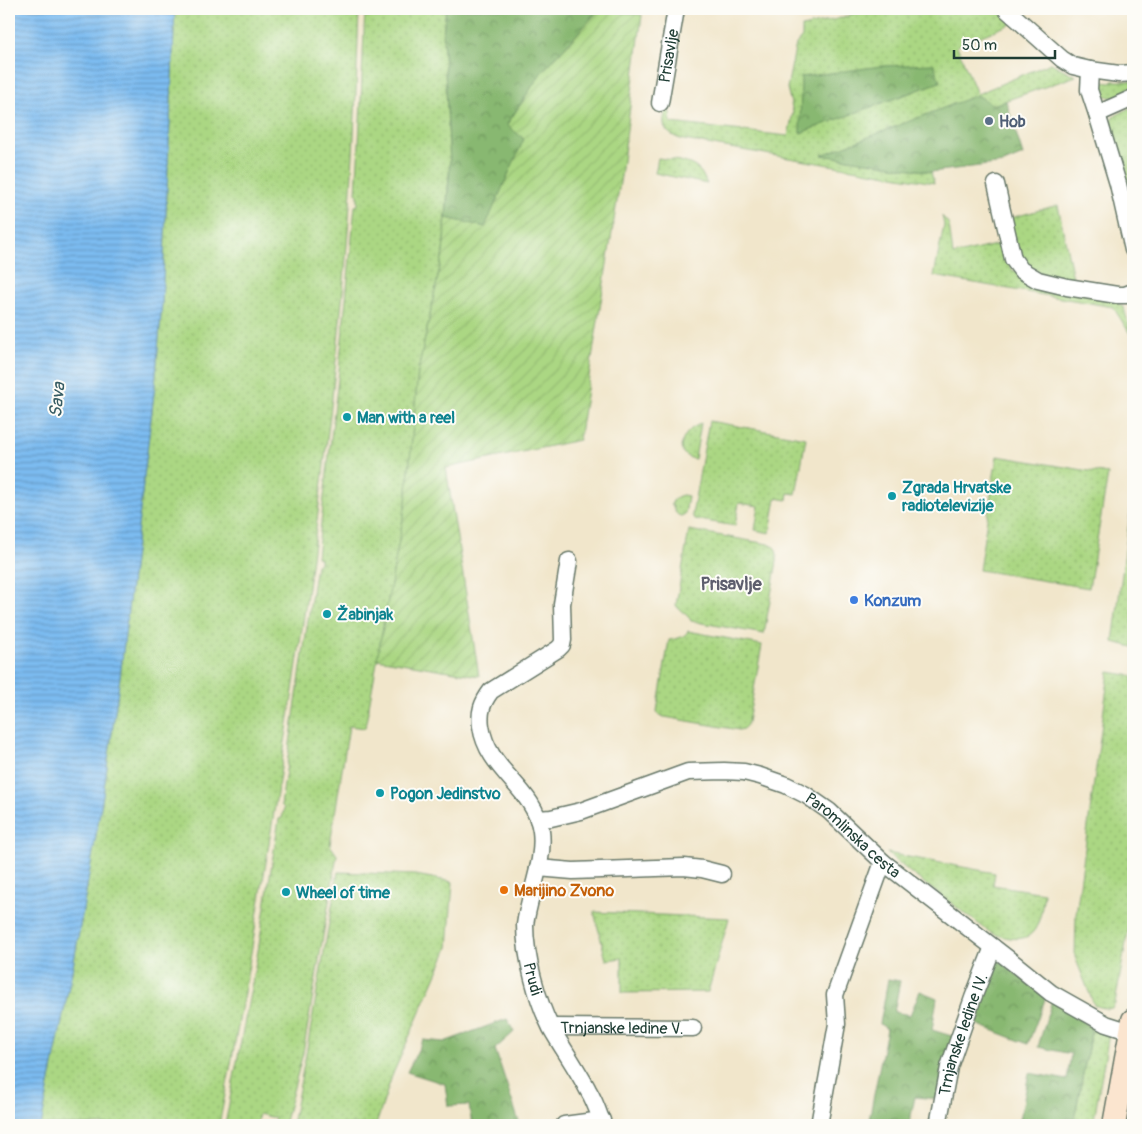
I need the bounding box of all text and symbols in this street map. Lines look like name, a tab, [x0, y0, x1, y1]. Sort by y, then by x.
street label: Prisavlje	[655, 27, 683, 84]
scale bar	[954, 28, 1056, 60]
text: 50 m	[962, 36, 997, 55]
place label: Hob	[999, 112, 1026, 132]
marker: Hob	[983, 115, 995, 127]
water label: Sava	[44, 380, 71, 419]
place label: Man with a reel	[357, 408, 455, 428]
marker: Man with a reel	[341, 411, 353, 423]
place label: Zgrada Hrvatske radiotelevizije	[902, 478, 1012, 516]
marker: Zgrada Hrvatske radiotelevizije	[886, 490, 898, 502]
district label: Prisavlje	[700, 573, 763, 596]
place label: Konzum	[864, 591, 921, 611]
marker: Konzum	[848, 594, 860, 606]
place label: Žabinjak	[337, 604, 394, 625]
marker: Žabinjak	[321, 608, 333, 620]
place label: Pogon Jedinstvo	[390, 784, 501, 804]
marker: Pogon Jedinstvo	[374, 787, 386, 799]
street label: Paromlinska cesta	[801, 789, 904, 883]
place label: Marijino Zvono	[514, 881, 615, 901]
place label: Wheel of time	[296, 883, 391, 903]
marker: Marijino Zvono	[498, 884, 510, 896]
marker: Wheel of time	[280, 886, 292, 898]
street label: Prudi	[518, 961, 546, 998]
street label: Trnjanske ledine IV.	[935, 971, 993, 1097]
street label: Trnjanske ledine V.	[560, 1018, 684, 1039]

